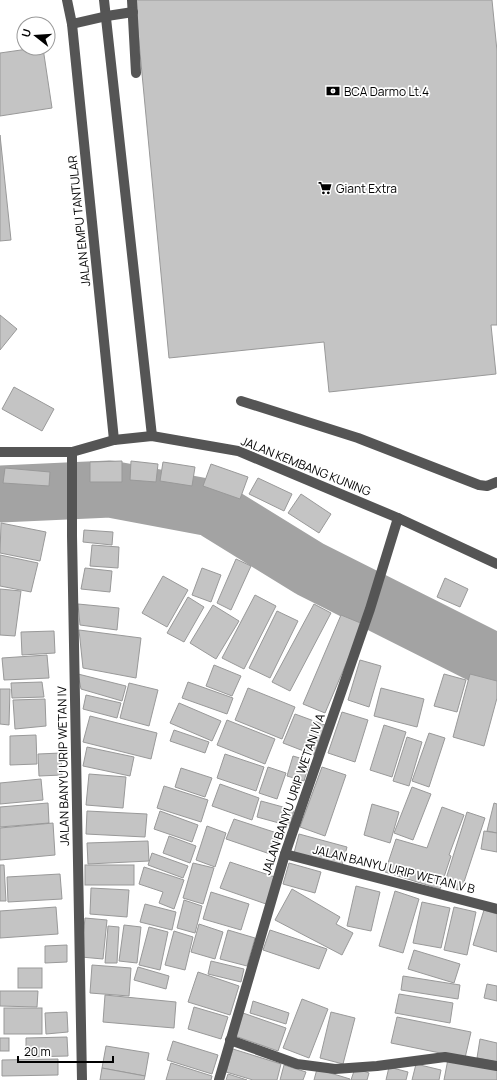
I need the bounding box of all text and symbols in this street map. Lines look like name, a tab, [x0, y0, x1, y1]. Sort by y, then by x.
north arrow	[16, 16, 56, 56]
text: U	[18, 27, 34, 39]
bank icon: BCA Darmo Lt.4	[325, 83, 341, 99]
place label: BCA Darmo Lt.4	[344, 83, 429, 100]
street label: JALAN EMPU TANTULAR	[64, 154, 94, 287]
supermarket icon: Giant Extra	[317, 180, 333, 196]
place label: Giant Extra	[336, 180, 397, 197]
street label: JALAN KEMBANG KUNING	[239, 432, 374, 500]
street label: JALAN BANYU URIP WETAN IV	[53, 685, 73, 846]
street label: JALAN BANYU URIP WETAN IV A	[257, 711, 329, 877]
street label: JALAN BANYU URIP WETAN V B	[311, 841, 477, 897]
scale bar	[18, 1038, 113, 1064]
text: 20 m	[24, 1043, 51, 1060]

